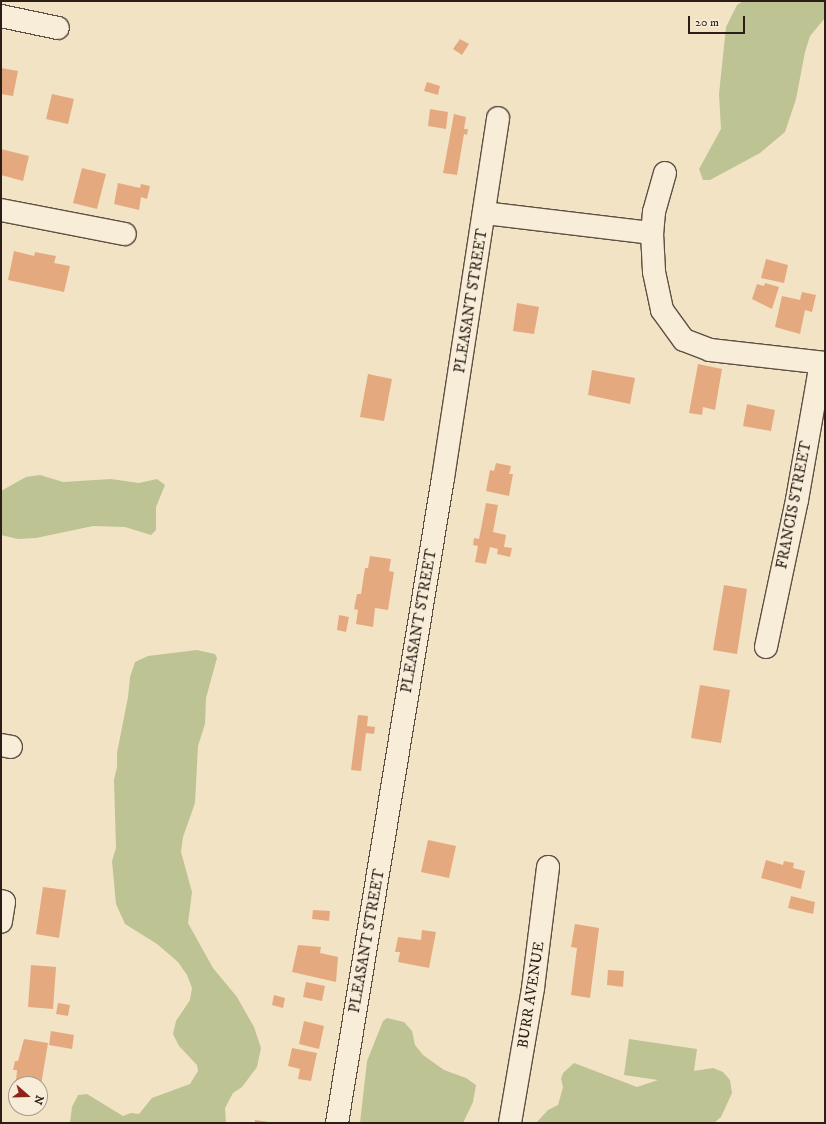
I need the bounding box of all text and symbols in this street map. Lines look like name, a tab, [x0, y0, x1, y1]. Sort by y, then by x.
scale bar	[690, 8, 747, 34]
text: 20 m	[695, 15, 719, 30]
street label: PLEASANT STREET	[451, 228, 491, 374]
street label: FRANCIS STREET	[773, 440, 815, 570]
street label: PLEASANT STREET	[397, 548, 441, 694]
street label: PLEASANT STREET	[345, 868, 389, 1014]
street label: BURR AVENUE	[514, 940, 548, 1050]
north arrow	[8, 1076, 48, 1116]
text: N	[30, 1093, 46, 1106]

